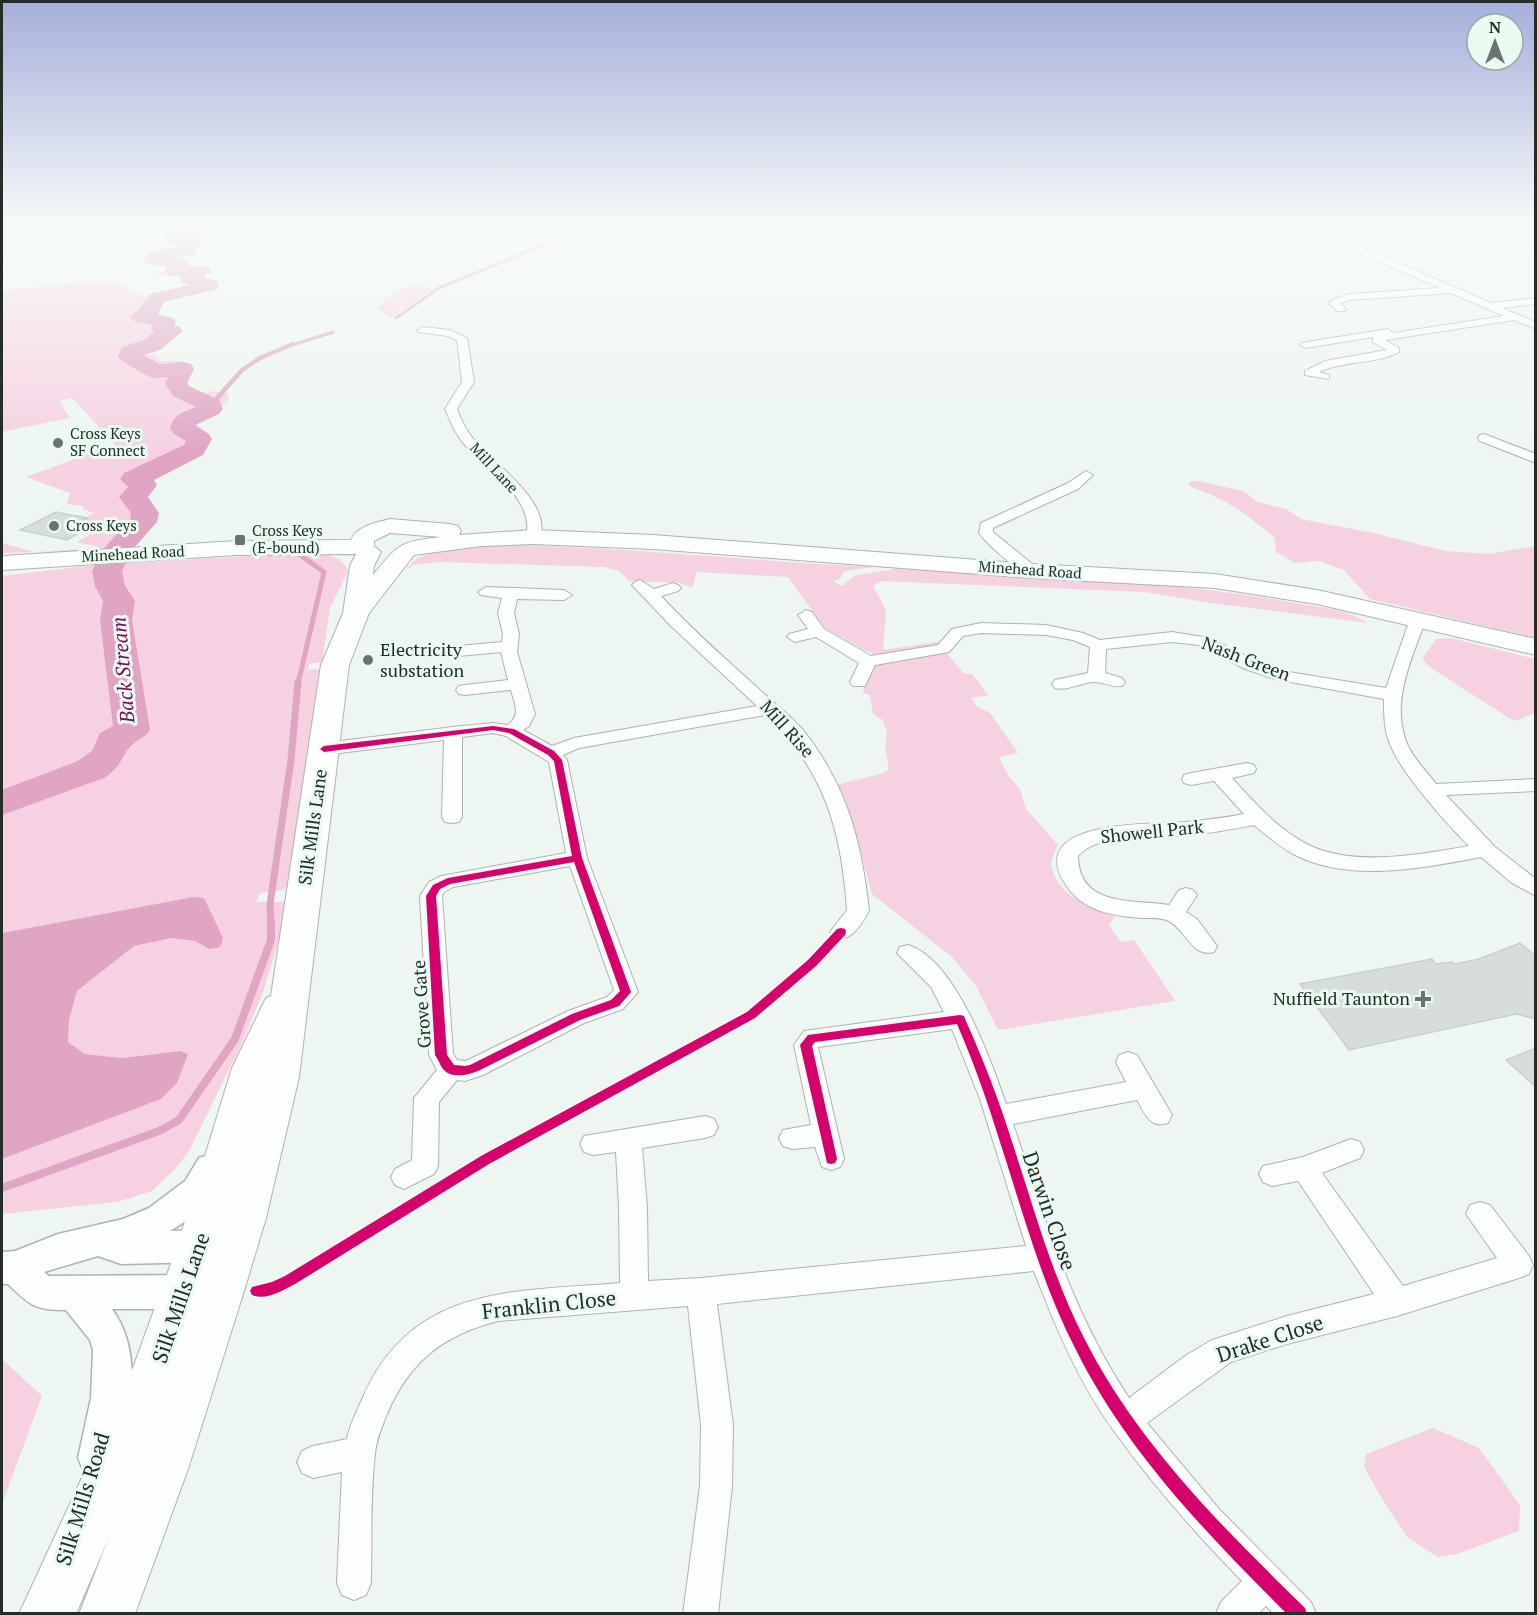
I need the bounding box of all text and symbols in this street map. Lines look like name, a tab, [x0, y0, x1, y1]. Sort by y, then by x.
north arrow	[1465, 12, 1525, 72]
text: N	[1489, 16, 1501, 38]
place label: Cross Keys SF Connect	[70, 423, 146, 460]
marker: Cross Keys SF Connect	[51, 436, 65, 450]
street label: Mill Lane	[466, 438, 523, 497]
place label: Cross Keys	[66, 515, 137, 535]
marker: Cross Keys	[47, 519, 61, 533]
place label: Cross Keys (E-bound)	[252, 520, 323, 557]
marker: Cross Keys (E-bound)	[233, 533, 247, 547]
street label: Minehead Road	[81, 540, 185, 566]
street label: Minehead Road	[978, 555, 1082, 583]
water label: Back Stream	[104, 616, 141, 725]
street label: Nash Green	[1199, 630, 1294, 686]
place label: Electricity substation	[380, 637, 465, 682]
marker: Electricity substation	[361, 653, 375, 667]
street label: Mill Rise	[755, 694, 820, 762]
street label: Silk Mills Lane	[292, 767, 332, 886]
street label: Showell Park	[1099, 814, 1205, 848]
street label: Grove Gate	[406, 959, 436, 1049]
place label: Nuffield Taunton	[1273, 986, 1410, 1010]
marker: Nuffield Taunton	[1414, 990, 1432, 1008]
street label: Darwin Close	[1017, 1147, 1083, 1274]
street label: Silk Mills Lane	[145, 1229, 215, 1367]
street label: Franklin Close	[480, 1283, 617, 1325]
street label: Drake Close	[1213, 1308, 1327, 1368]
street label: Silk Mills Road	[48, 1428, 116, 1569]

